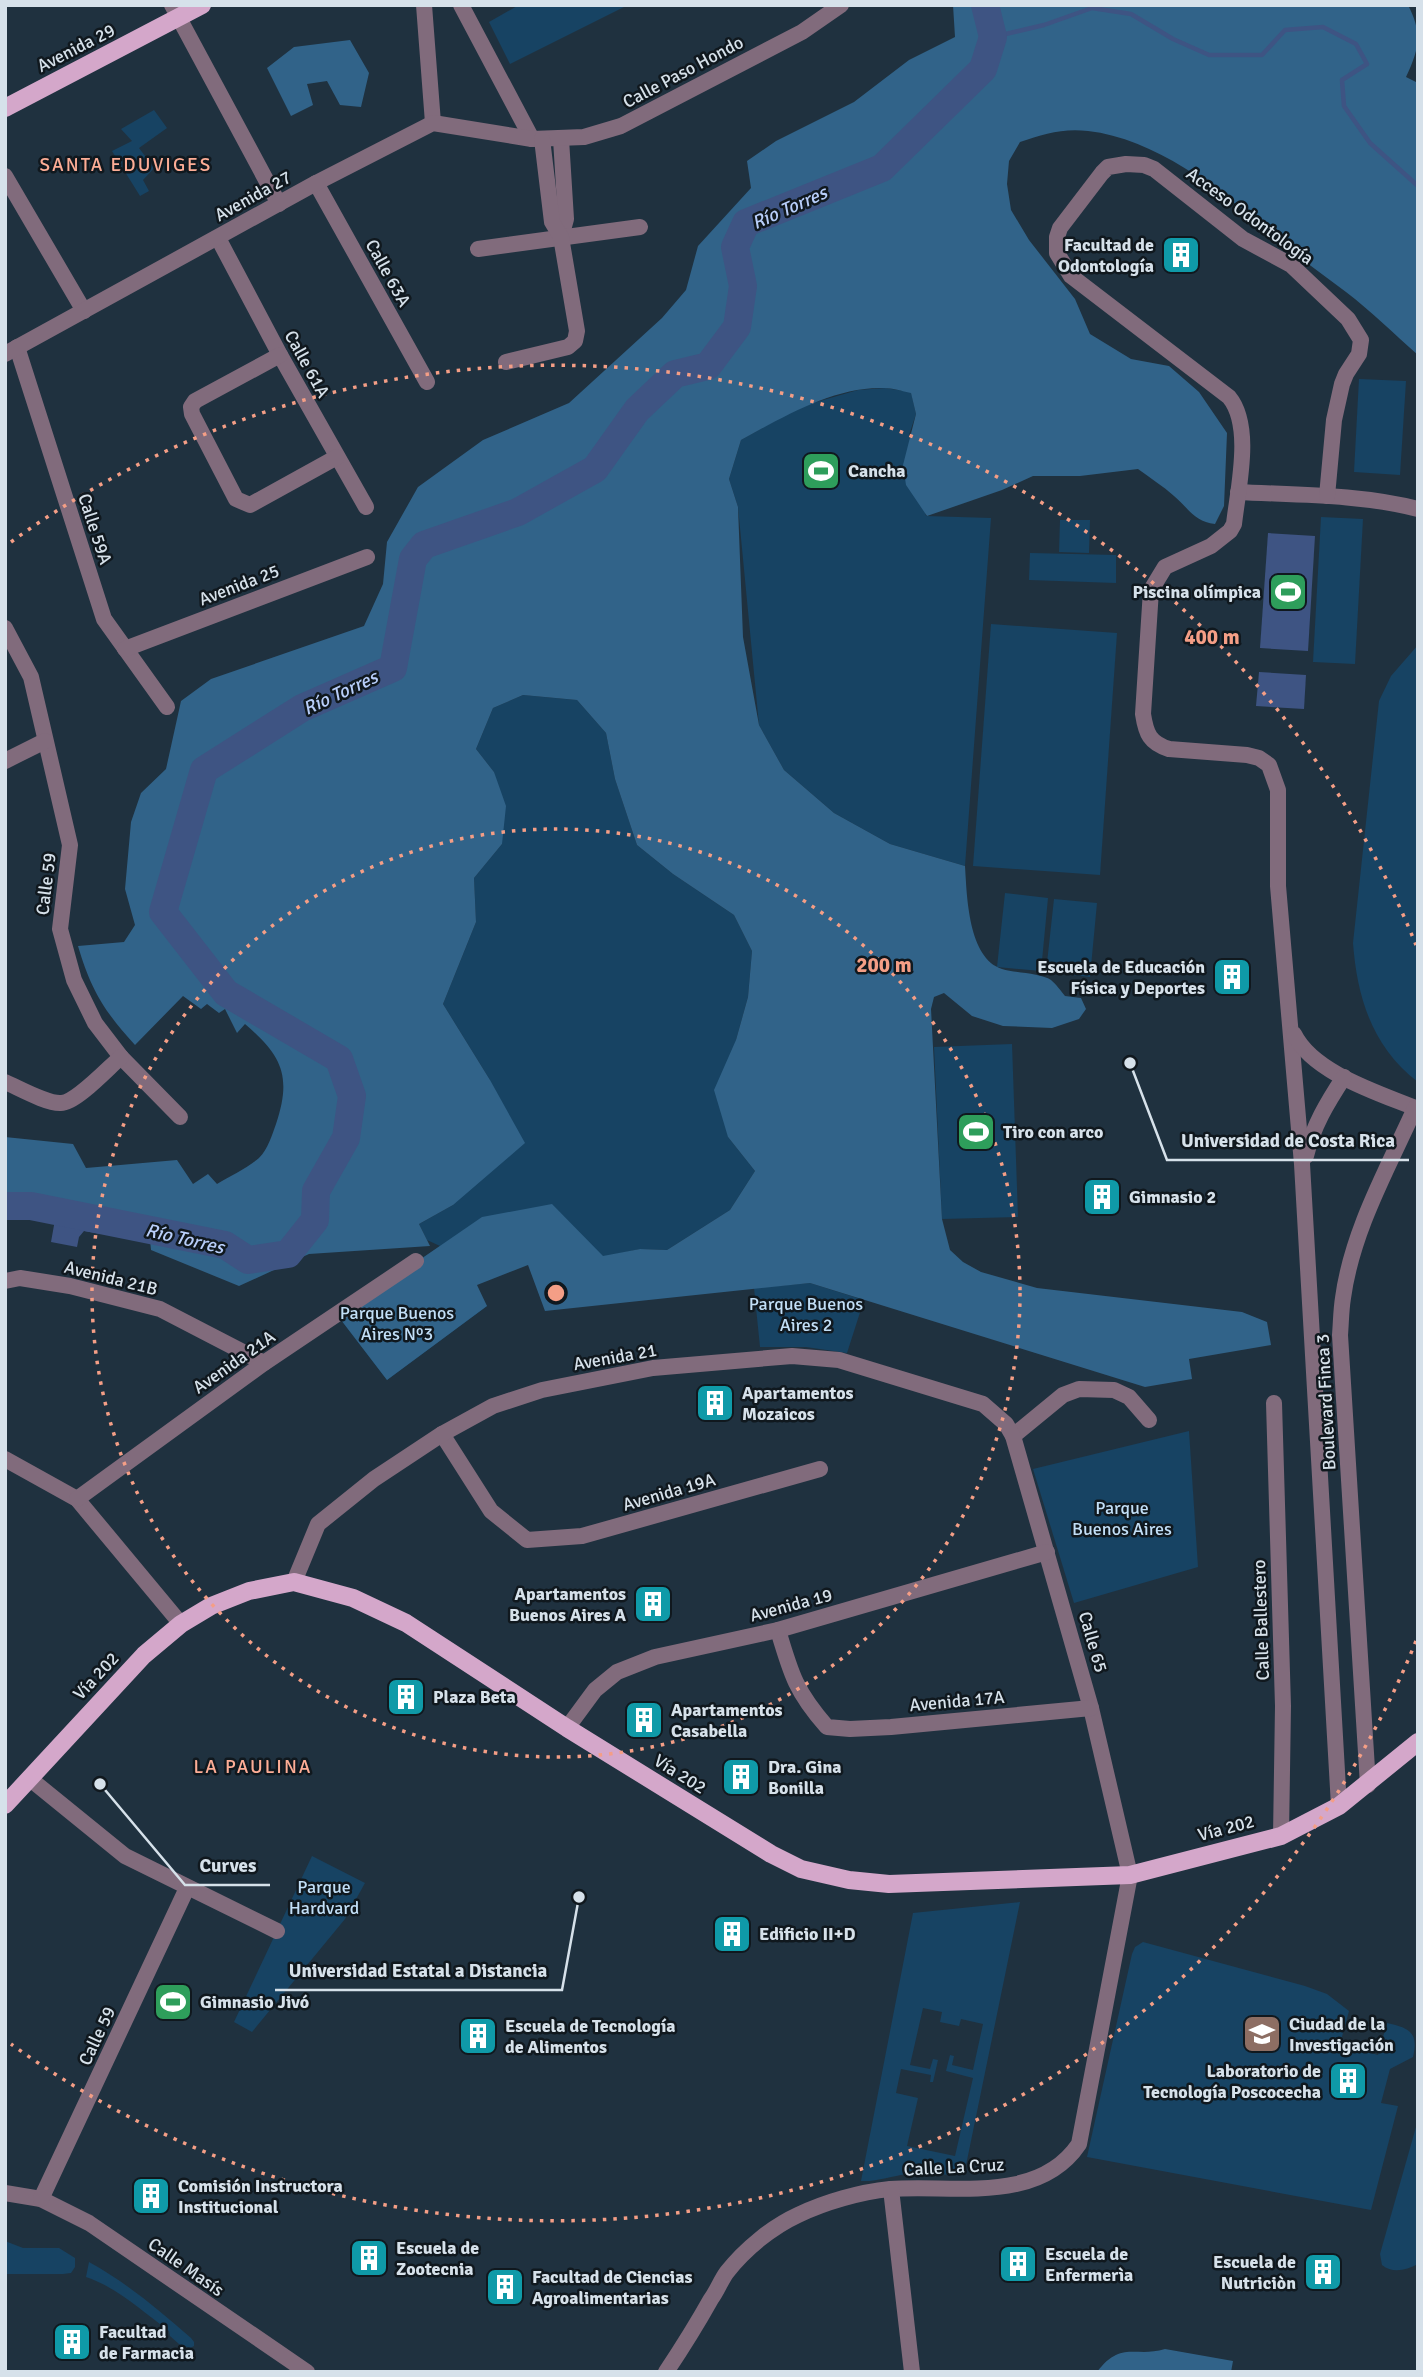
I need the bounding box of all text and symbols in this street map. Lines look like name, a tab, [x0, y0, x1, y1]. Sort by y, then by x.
street label: Avenida 29	[33, 19, 119, 77]
street label: Calle Paso Hondo	[619, 31, 747, 113]
district label: SANTA EDUVIGES	[40, 153, 212, 177]
street label: Acceso Odontología	[1182, 162, 1318, 270]
street label: Avenida 27	[211, 166, 295, 226]
water label: Río Torres	[748, 180, 832, 235]
place label: Facultad de Odontología	[1058, 234, 1154, 277]
building icon: Facultad de Odontología	[1160, 234, 1202, 276]
street label: Calle 63A	[361, 236, 415, 310]
street label: Calle 61A	[280, 327, 334, 401]
sports icon: Cancha	[800, 450, 842, 492]
place label: Cancha	[848, 460, 906, 482]
street label: Calle 59A	[73, 491, 117, 567]
street label: Avenida 25	[196, 560, 282, 610]
sports icon: Piscina olímpica	[1267, 571, 1309, 613]
place label: Piscina olímpica	[1132, 581, 1261, 603]
text: 400 m	[1184, 624, 1240, 650]
water label: Río Torres	[299, 664, 383, 721]
street label: Calle 59	[31, 852, 61, 916]
text: 200 m	[856, 952, 912, 978]
place label: Escuela de Educación Física y Deportes	[1037, 956, 1205, 999]
building icon: Escuela de Educación Física y Deportes	[1211, 956, 1253, 998]
sports icon: Tiro con arco	[955, 1111, 997, 1153]
callout: Universidad de Costa Rica	[1167, 1120, 1409, 1160]
place label: Tiro con arco	[1003, 1121, 1103, 1143]
text: Universidad de Costa Rica	[1181, 1129, 1395, 1153]
building icon: Gimnasio 2	[1081, 1176, 1123, 1218]
place label: Gimnasio 2	[1129, 1186, 1216, 1208]
water label: Río Torres	[143, 1218, 228, 1260]
street label: Avenida 21B	[62, 1256, 160, 1300]
centre of rings	[544, 1281, 568, 1305]
park label: Parque Buenos Aires 2	[749, 1293, 863, 1336]
park label: Parque Buenos Aires Nº3	[340, 1302, 454, 1345]
street label: Avenida 21A	[189, 1326, 279, 1398]
street label: Boulevard Finca 3	[1311, 1333, 1341, 1471]
street label: Avenida 21	[572, 1339, 658, 1375]
building icon: Apartamentos Mozaicos	[694, 1382, 736, 1424]
place label: Apartamentos Mozaicos	[742, 1382, 854, 1425]
street label: Avenida 19A	[620, 1468, 718, 1516]
park label: Parque Buenos Aires	[1072, 1497, 1172, 1540]
street label: Calle Ballestero	[1248, 1559, 1274, 1681]
place label: Apartamentos Buenos Aires A	[509, 1583, 627, 1626]
building icon: Apartamentos Buenos Aires A	[632, 1583, 674, 1625]
street label: Avenida 19	[747, 1583, 835, 1627]
street label: Calle 65	[1074, 1609, 1112, 1675]
street label: Vía 202	[68, 1647, 124, 1705]
building icon: Plaza Beta	[385, 1676, 427, 1718]
place label: Plaza Beta	[433, 1686, 516, 1708]
street label: Avenida 17A	[908, 1686, 1006, 1716]
building icon: Apartamentos Casabella	[623, 1699, 665, 1741]
place label: Apartamentos Casabella	[671, 1699, 783, 1742]
street label: Vía 202	[650, 1749, 710, 1799]
district label: LA PAULINA	[194, 1755, 312, 1779]
building icon: Dra. Gina Bonilla	[720, 1756, 762, 1798]
place label: Dra. Gina Bonilla	[768, 1756, 842, 1799]
street label: Vía 202	[1195, 1810, 1257, 1846]
callout: Curves	[185, 1845, 270, 1885]
text: Curves	[200, 1854, 256, 1878]
park label: Parque Hardvard	[289, 1876, 359, 1919]
building icon: Edificio II+D	[711, 1913, 753, 1955]
place label: Edificio II+D	[759, 1923, 856, 1945]
callout: Universidad Estatal a Distancia	[275, 1950, 562, 1990]
text: Universidad Estatal a Distancia	[289, 1959, 548, 1983]
sports icon: Gimnasio Jivó	[152, 1981, 194, 2023]
place label: Gimnasio Jivó	[200, 1991, 309, 2013]
street label: Calle 59	[74, 2003, 120, 2069]
school or university icon: Ciudad de la Investigación	[1241, 2013, 1283, 2055]
place label: Ciudad de la Investigación	[1289, 2013, 1394, 2056]
building icon: Escuela de Tecnología de Alimentos	[457, 2015, 499, 2057]
place label: Escuela de Tecnología de Alimentos	[505, 2015, 676, 2058]
place label: Laboratorio de Tecnología Poscocecha	[1143, 2060, 1321, 2103]
building icon: Laboratorio de Tecnología Poscocecha	[1327, 2060, 1369, 2102]
street label: Calle La Cruz	[903, 2153, 1005, 2181]
building icon: Comisión Instructora Institucional	[130, 2175, 172, 2217]
place label: Comisión Instructora Institucional	[178, 2175, 343, 2218]
street label: Calle Masís	[144, 2233, 228, 2301]
building icon: Escuela de Zootecnia	[348, 2237, 390, 2279]
place label: Escuela de Zootecnia	[396, 2237, 479, 2280]
building icon: Escuela de Enfermerìa	[997, 2243, 1039, 2285]
place label: Escuela de Enfermerìa	[1045, 2243, 1133, 2286]
place label: Escuela de Nutriciòn	[1213, 2251, 1296, 2294]
building icon: Escuela de Nutriciòn	[1302, 2251, 1344, 2293]
building icon: Facultad de Ciencias Agroalimentarias	[484, 2266, 526, 2308]
place label: Facultad de Ciencias Agroalimentarias	[532, 2266, 692, 2309]
building icon: Facultad de Farmacia	[51, 2321, 93, 2363]
place label: Facultad de Farmacia	[99, 2321, 194, 2364]

